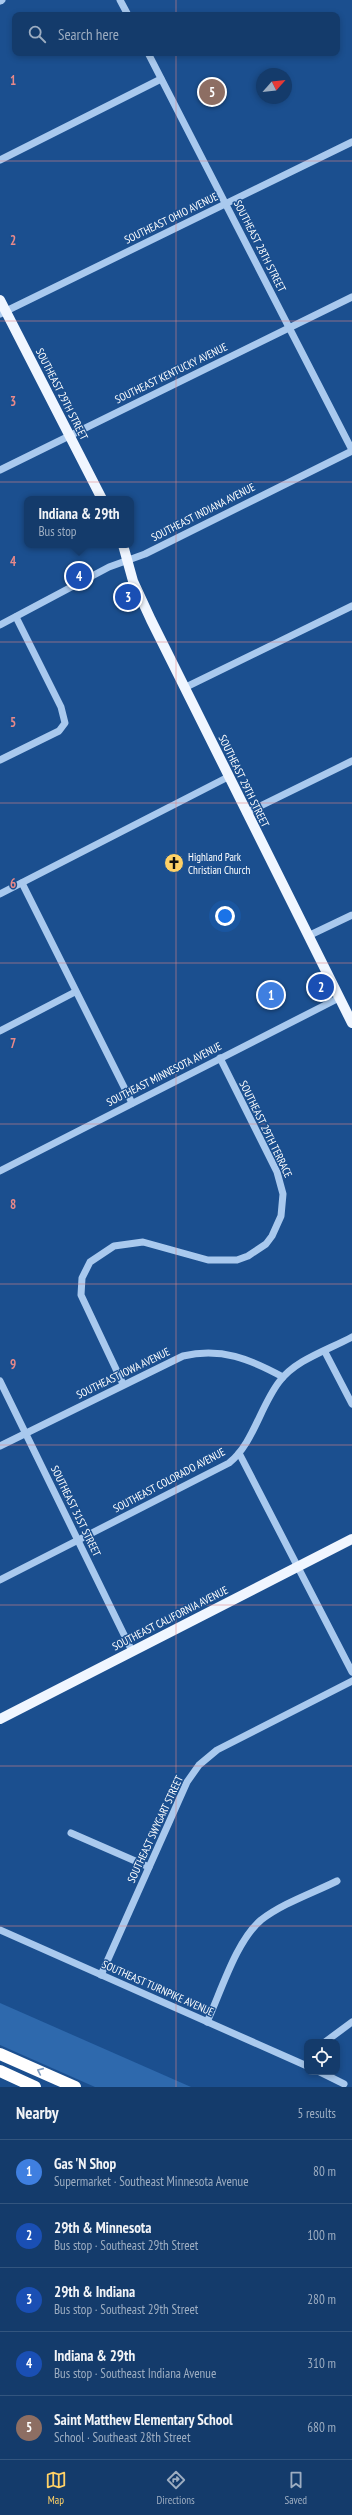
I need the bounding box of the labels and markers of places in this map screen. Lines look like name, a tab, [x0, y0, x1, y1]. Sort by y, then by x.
pin: 5	[199, 77, 225, 107]
pin: 4	[66, 561, 92, 591]
pin: 3	[115, 582, 141, 612]
place label: Highland Park Christian Church	[188, 850, 251, 877]
church icon: Highland Park Christian Church	[163, 852, 185, 874]
pin: 2	[308, 972, 334, 1002]
pin: 1	[258, 980, 284, 1010]

